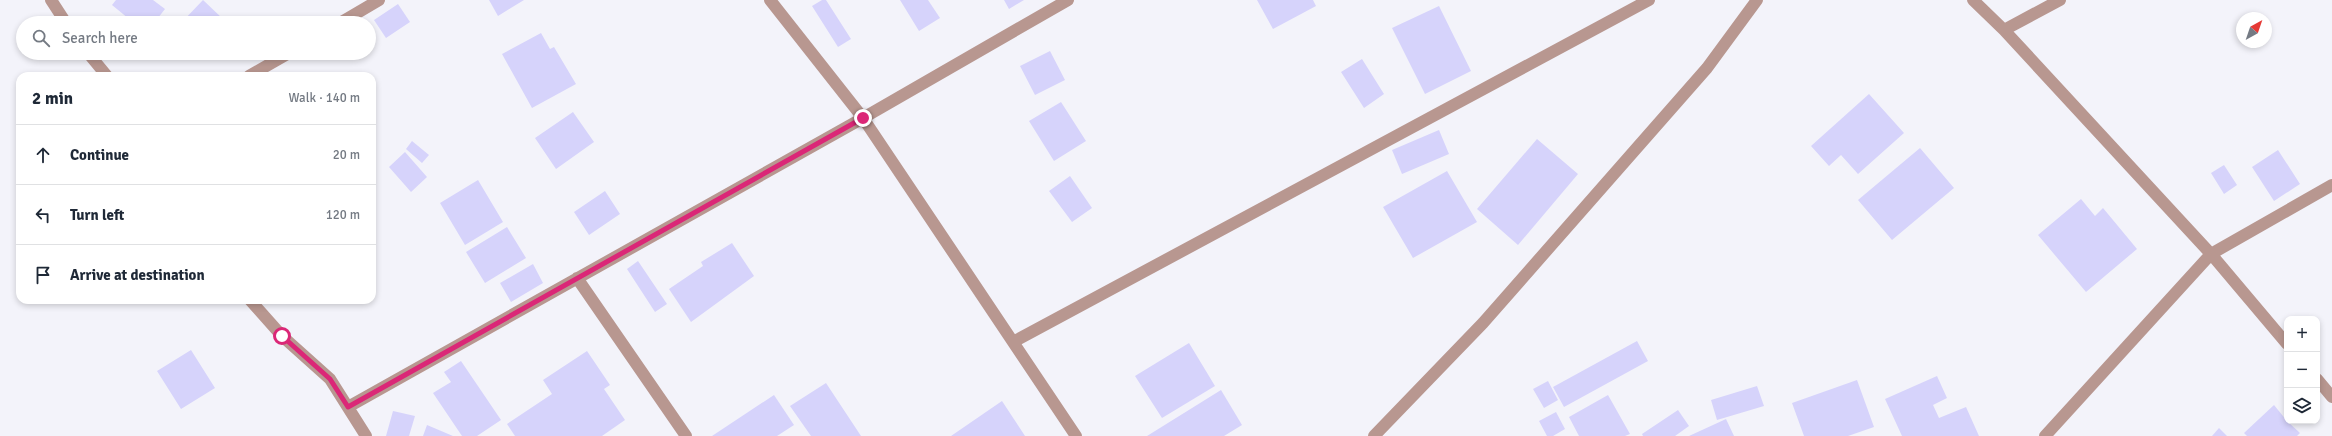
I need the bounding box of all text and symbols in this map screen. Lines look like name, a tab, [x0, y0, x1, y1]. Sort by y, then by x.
north arrow	[2236, 12, 2272, 48]
search box	[16, 16, 376, 60]
icon: search	[30, 27, 52, 49]
text: Search here	[62, 29, 138, 47]
text: 2 min	[32, 88, 73, 109]
text: Walk · 140 m	[289, 90, 360, 106]
route end	[854, 109, 872, 127]
icon: ahead	[32, 144, 54, 166]
text: Continue	[70, 146, 129, 164]
text: 20 m	[333, 147, 360, 163]
icon: left	[32, 204, 54, 226]
text: Turn left	[70, 206, 124, 224]
text: 120 m	[326, 207, 360, 223]
icon: arrive	[32, 264, 54, 286]
text: Arrive at destination	[70, 266, 205, 284]
map controls	[2284, 316, 2320, 424]
button: +	[2284, 316, 2320, 352]
route start	[273, 327, 291, 345]
button: −	[2284, 352, 2320, 388]
button: layers	[2284, 388, 2320, 424]

